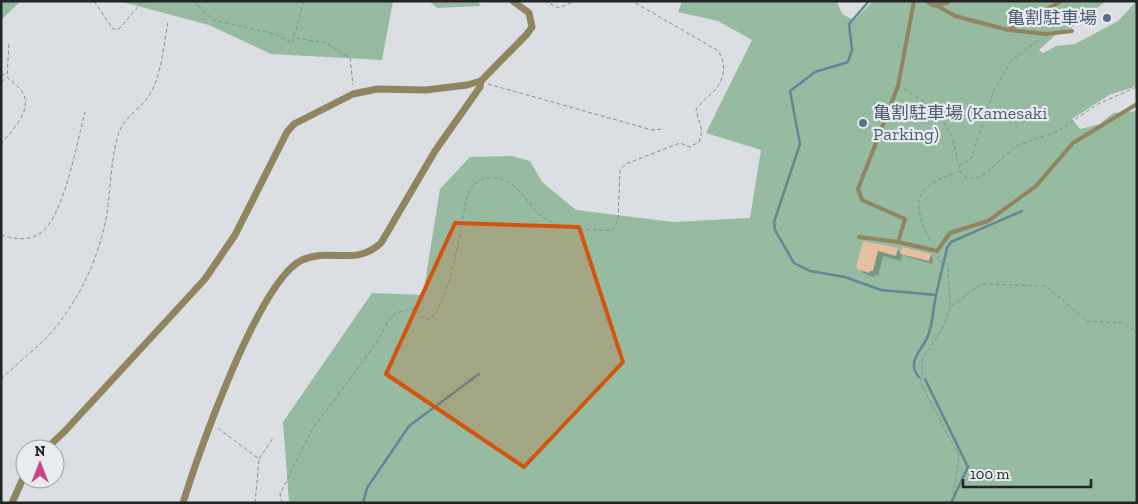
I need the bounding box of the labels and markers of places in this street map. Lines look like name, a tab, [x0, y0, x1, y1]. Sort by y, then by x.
place label: 亀割駐車場	[1007, 7, 1097, 29]
marker: 亀割駐車場	[1101, 12, 1113, 24]
place label: 亀割駐車場 (Kamesaki Parking)	[873, 102, 1047, 145]
marker: 亀割駐車場 (Kamesaki Parking)	[857, 117, 869, 129]

